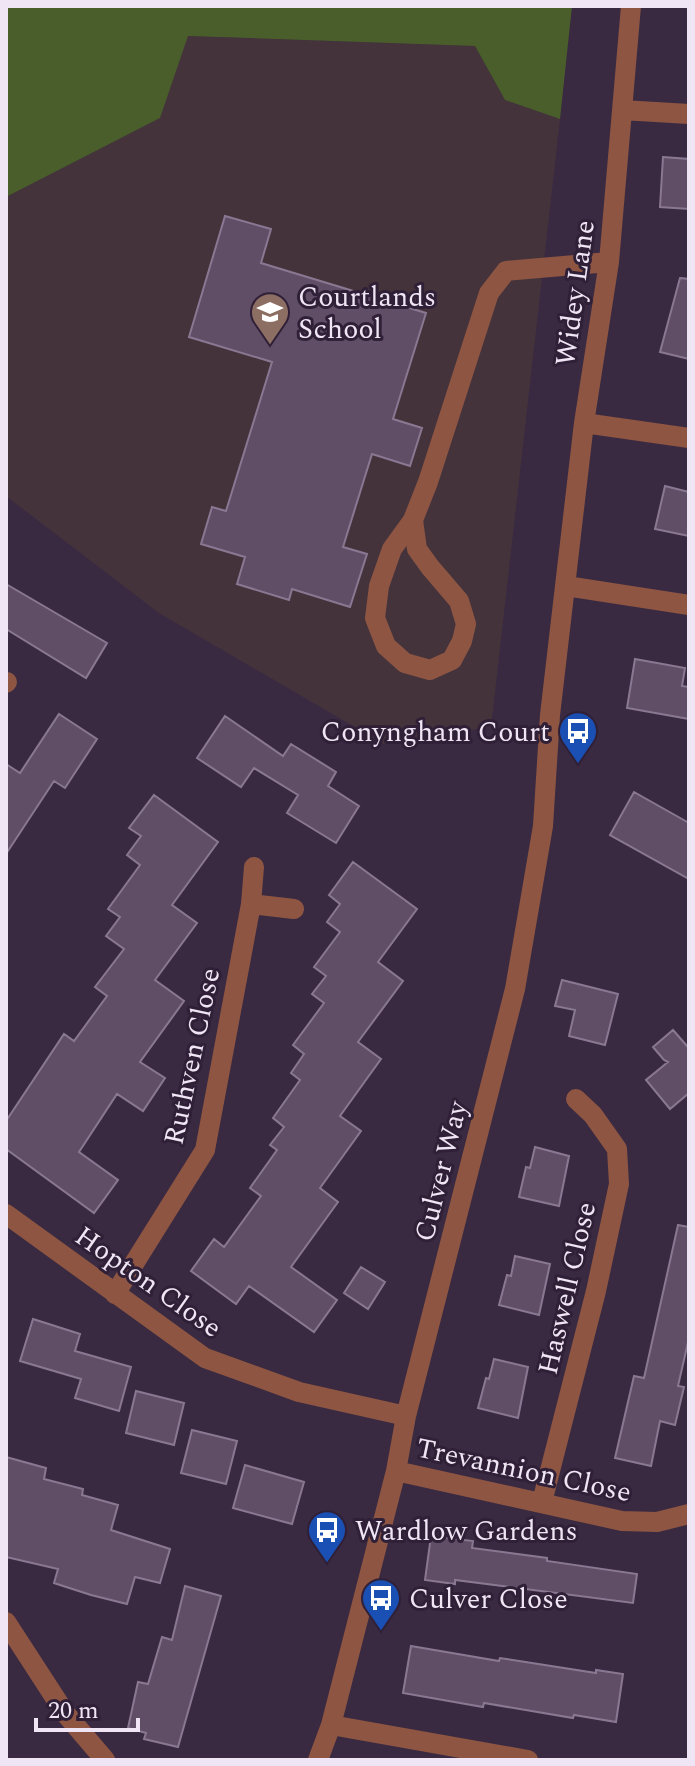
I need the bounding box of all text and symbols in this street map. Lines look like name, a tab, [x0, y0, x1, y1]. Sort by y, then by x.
street label: Widey Lane	[544, 218, 607, 369]
place label: Courtlands School	[298, 276, 436, 351]
school or university icon: Courtlands School	[249, 291, 291, 346]
bus stop icon: Conyngham Court	[557, 710, 599, 765]
place label: Conyngham Court	[321, 711, 550, 754]
street label: Ruthven Close	[153, 964, 232, 1149]
street label: Culver Way	[403, 1095, 480, 1246]
street label: Haswell Close	[527, 1198, 608, 1379]
street label: Hopton Close	[66, 1215, 231, 1349]
street label: Trevannion Close	[412, 1427, 635, 1514]
bus stop icon: Wardlow Gardens	[306, 1509, 348, 1564]
place label: Wardlow Gardens	[355, 1510, 578, 1553]
bus stop icon: Culver Close	[360, 1577, 402, 1632]
place label: Culver Close	[409, 1578, 568, 1621]
scale bar	[36, 1682, 138, 1732]
text: 20 m	[48, 1693, 99, 1729]

